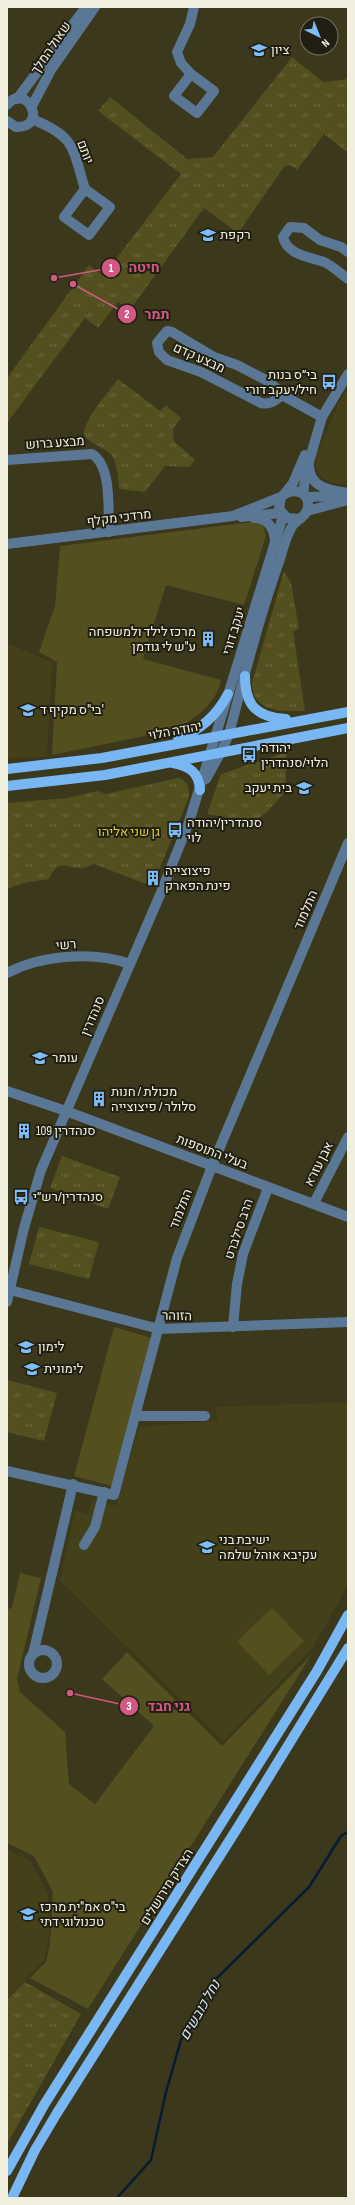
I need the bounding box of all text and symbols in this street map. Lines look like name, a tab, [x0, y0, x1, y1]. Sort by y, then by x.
north arrow	[299, 16, 339, 56]
street label: שאול המלך	[28, 19, 74, 77]
text: N	[319, 36, 332, 50]
school or university icon: ציון	[250, 41, 268, 59]
place label: ציון	[271, 42, 290, 58]
street label: יותם	[73, 138, 97, 166]
school or university icon: רקפת	[199, 226, 217, 244]
place label: רקפת	[220, 227, 251, 243]
callout: חיטה	[101, 255, 168, 281]
text: חיטה	[128, 259, 160, 276]
text: 1	[109, 261, 114, 276]
callout: תמר	[117, 301, 178, 327]
text: תמר	[144, 306, 170, 323]
text: 2	[124, 307, 130, 322]
street label: מבצע קדם	[171, 340, 227, 376]
place label: בי״ס בנות חיל/יעקב דורי	[245, 367, 317, 398]
bus stop icon: בי״ס בנות חיל/יעקב דורי	[320, 373, 338, 391]
street label: מבצע ברוש	[25, 433, 85, 453]
street label: מרדכי מקלף	[86, 506, 152, 530]
street label: יעקב דורי	[219, 605, 249, 657]
place label: מרכז לילד ולמשפחה ע"ש לי גודמן	[89, 624, 196, 655]
building icon: מרכז לילד ולמשפחה ע"ש לי גודמן	[199, 630, 217, 648]
school or university icon: בי"ס מקיף ד'	[19, 701, 37, 719]
place label: בי"ס מקיף ד'	[40, 702, 104, 718]
street label: יהודה הלוי	[147, 718, 203, 744]
place label: יהודה הלוי/סנהדרין	[261, 740, 328, 771]
bus stop icon: יהודה הלוי/סנהדרין	[240, 746, 258, 764]
school or university icon: בית יעקב	[295, 779, 313, 797]
place label: בית יעקב	[245, 780, 292, 796]
place label: סנהדרין/יהודה לוי	[187, 815, 262, 846]
bus stop icon: סנהדרין/יהודה לוי	[166, 821, 184, 839]
park label: גן שני אליהו	[98, 824, 160, 840]
place label: פיצוצייה פינת הפארק	[165, 863, 231, 894]
building icon: פיצוצייה פינת הפארק	[144, 869, 162, 887]
street label: התלמוד	[291, 888, 321, 932]
street label: רשי	[55, 936, 77, 954]
street label: סנהדרין	[78, 994, 108, 1038]
school or university icon: עומר	[31, 1049, 49, 1067]
place label: עומר	[52, 1050, 78, 1066]
place label: מכולת / חנות סלולר / פיצוצייה	[111, 1084, 196, 1115]
building icon: מכולת / חנות סלולר / פיצוצייה	[90, 1090, 108, 1108]
building icon: סנהדרין 109	[15, 1122, 33, 1140]
place label: סנהדרין 109	[36, 1123, 96, 1139]
street label: בעלי התוספות	[174, 1131, 250, 1173]
street label: אבן עזרא	[301, 1139, 337, 1189]
street label: התלמוד	[166, 1187, 196, 1231]
bus stop icon: סנהדרין/רש״י	[12, 1188, 30, 1206]
place label: סנהדרין/רש״י	[33, 1189, 103, 1205]
street label: הרב סילברט	[221, 1197, 257, 1261]
street label: הזוהר	[162, 1308, 192, 1324]
school or university icon: לימון	[17, 1338, 35, 1356]
place label: לימון	[38, 1339, 65, 1355]
school or university icon: לימונית	[23, 1360, 41, 1378]
place label: לימונית	[44, 1361, 84, 1377]
place label: ישיבת בני עקיבא אוהל שלמה	[219, 1532, 317, 1563]
school or university icon: ישיבת בני עקיבא אוהל שלמה	[198, 1538, 216, 1556]
callout: גני חבד	[119, 1693, 198, 1719]
text: גני חבד	[148, 1698, 190, 1715]
text: 3	[126, 1699, 132, 1714]
street label: הצדיק מירושלים	[137, 1846, 197, 1928]
place label: בי"ס אמ"ית מרכז טכנולוגי דתי	[40, 1899, 126, 1930]
school or university icon: בי"ס אמ"ית מרכז טכנולוגי דתי	[19, 1905, 37, 1923]
water label: נחל כובשים	[176, 1976, 224, 2043]

